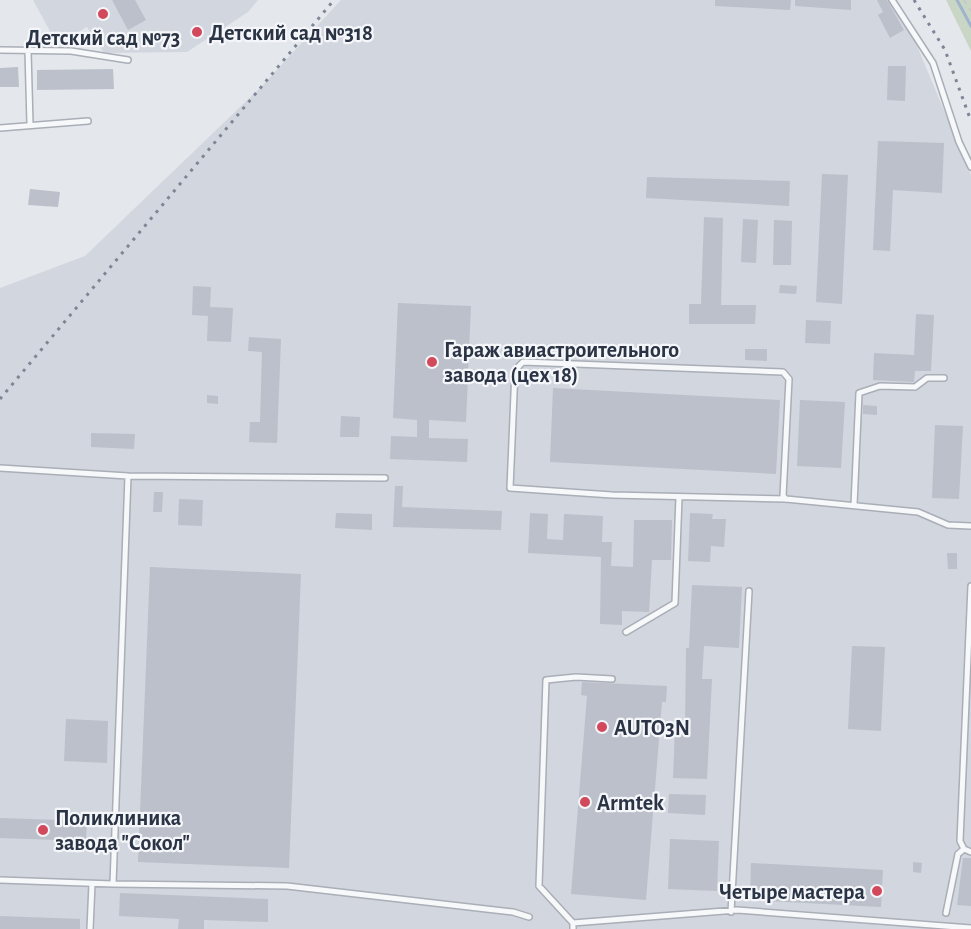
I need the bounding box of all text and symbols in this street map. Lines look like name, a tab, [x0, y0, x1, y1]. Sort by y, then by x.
marker: Детский сад №73	[96, 7, 110, 21]
place label: Детский сад №318	[209, 22, 373, 44]
marker: Детский сад №318	[190, 25, 204, 39]
place label: Детский сад №73	[26, 27, 180, 49]
place label: Гараж авиастроительного завода (цех 18)	[444, 339, 679, 386]
marker: Гараж авиастроительного завода (цех 18)	[425, 355, 439, 369]
place label: AUTO3N	[614, 717, 690, 739]
marker: AUTO3N	[595, 720, 609, 734]
place label: Armtek	[597, 792, 664, 814]
marker: Armtek	[578, 795, 592, 809]
place label: Поликлиника завода "Сокол"	[55, 807, 190, 854]
marker: Поликлиника завода "Сокол"	[36, 823, 50, 837]
place label: Четыре мастера	[719, 881, 865, 903]
marker: Четыре мастера	[870, 884, 884, 898]

